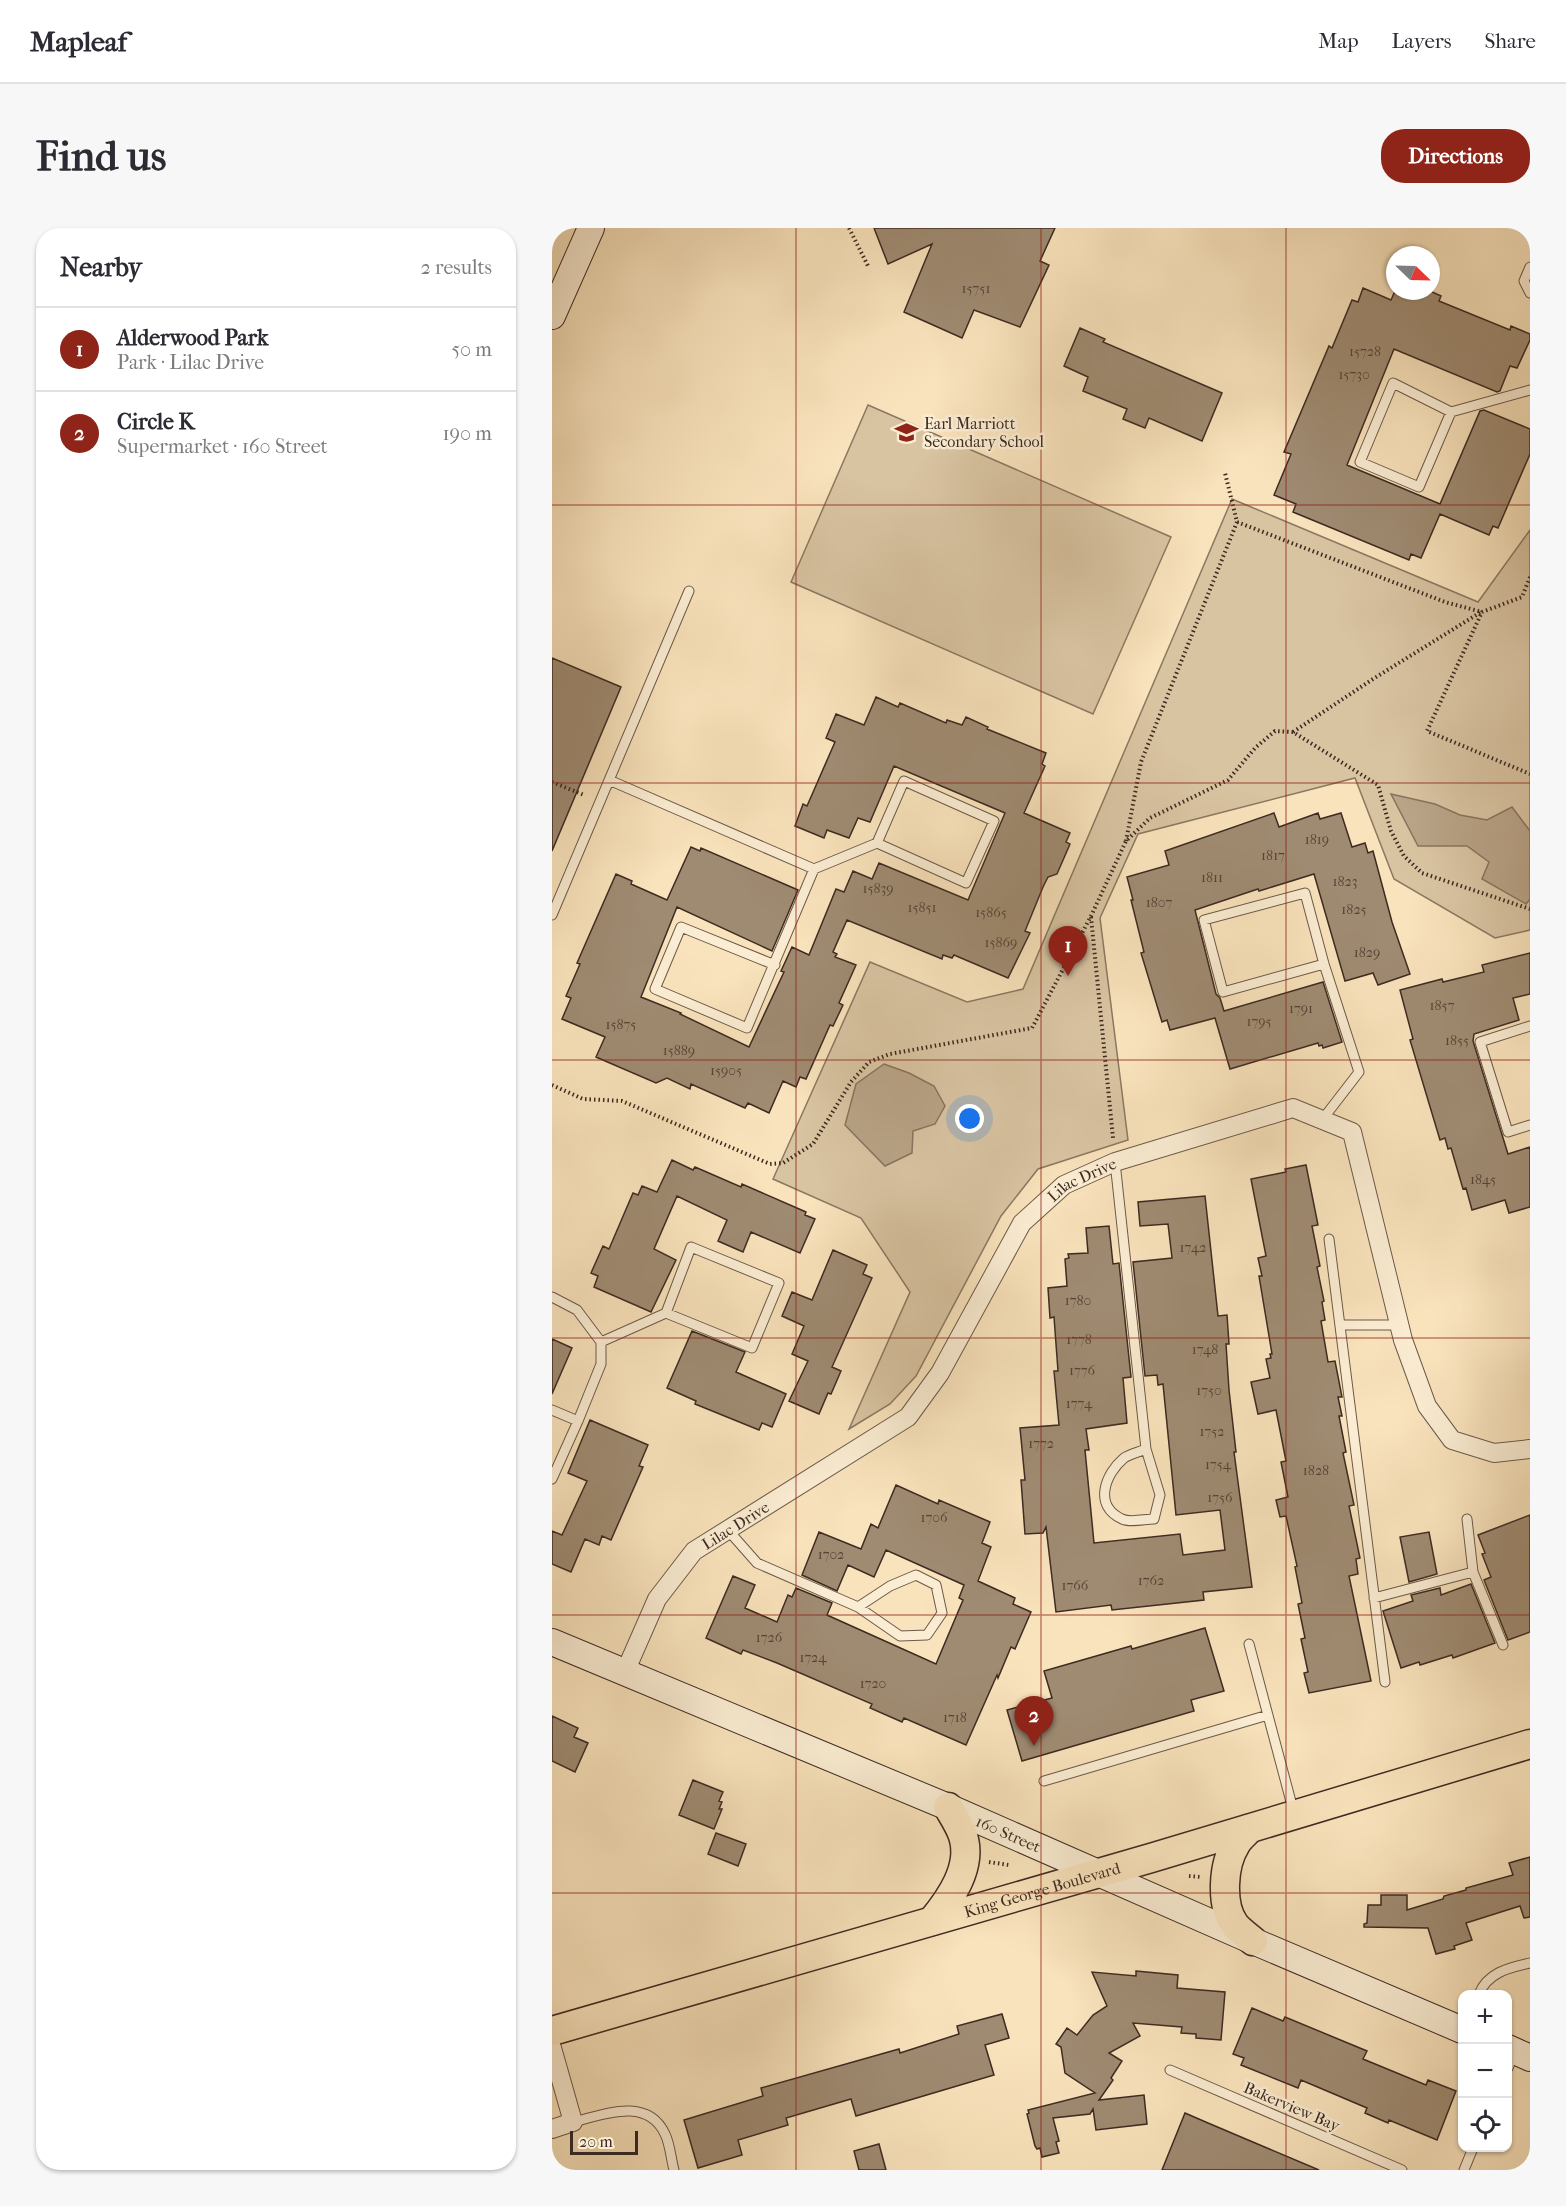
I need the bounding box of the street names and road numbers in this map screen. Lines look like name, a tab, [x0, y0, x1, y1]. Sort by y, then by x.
street label: Lilac Drive	[1043, 1154, 1119, 1206]
street label: Lilac Drive	[698, 1497, 773, 1554]
street label: 160 Street	[973, 1811, 1044, 1857]
street label: King George Boulevard	[962, 1858, 1123, 1922]
street label: Bakerview Bay	[1241, 2078, 1343, 2135]

